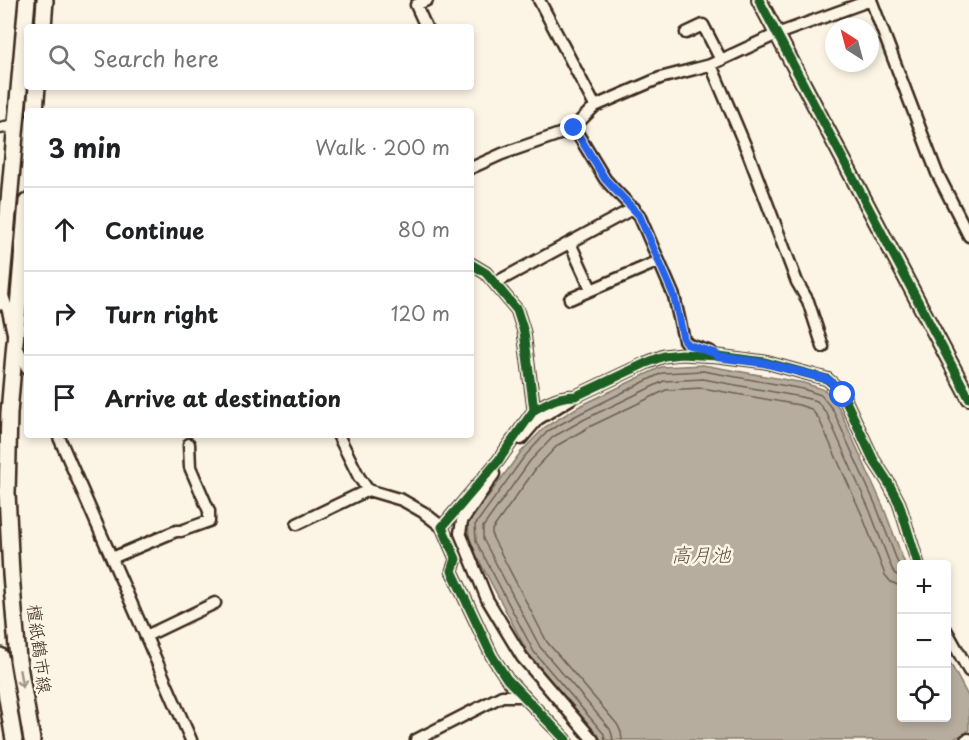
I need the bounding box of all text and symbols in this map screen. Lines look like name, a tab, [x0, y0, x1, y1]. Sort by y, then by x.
north arrow	[825, 18, 879, 72]
search box	[24, 24, 474, 90]
icon: search	[45, 41, 78, 74]
text: Search here	[93, 41, 219, 74]
route end	[560, 114, 586, 140]
text: 3 min	[48, 128, 121, 167]
text: Walk · 200 m	[315, 132, 450, 162]
icon: ahead	[48, 213, 81, 246]
text: Continue	[105, 213, 204, 246]
text: 80 m	[398, 214, 450, 244]
icon: right	[48, 297, 81, 330]
text: Turn right	[105, 297, 218, 330]
text: 120 m	[391, 298, 450, 328]
icon: arrive	[48, 381, 81, 414]
text: Arrive at destination	[105, 381, 341, 414]
route start	[829, 381, 855, 407]
water label: 高月池	[671, 539, 732, 569]
map controls	[897, 560, 951, 722]
button: +	[897, 560, 951, 614]
street label: 檀紙鶴市線	[22, 603, 59, 695]
button: −	[897, 614, 951, 668]
button: locate	[897, 668, 951, 722]
one-way arrow	[16, 669, 27, 689]

